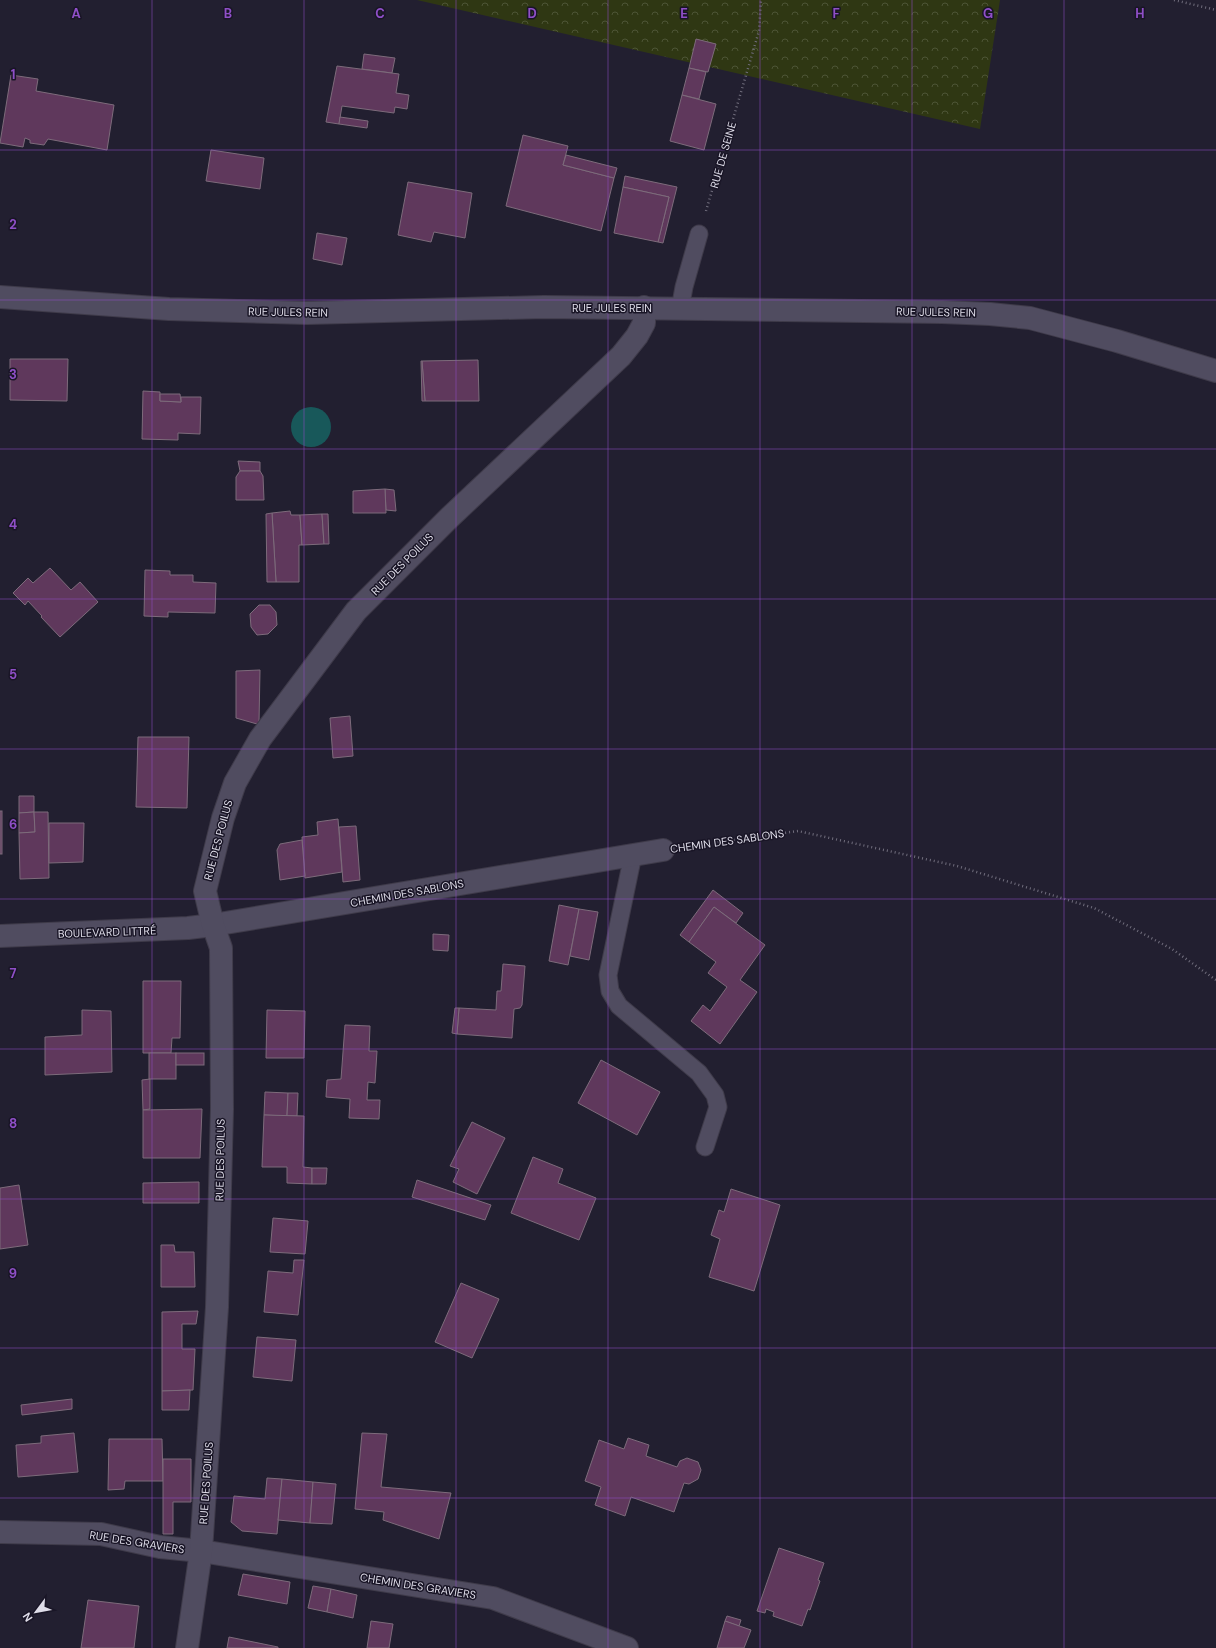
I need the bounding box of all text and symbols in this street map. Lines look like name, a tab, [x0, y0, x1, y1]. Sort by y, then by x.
text: A	[71, 5, 81, 22]
text: B	[224, 5, 232, 22]
text: C	[375, 5, 385, 22]
text: D	[527, 5, 537, 22]
text: E	[680, 5, 688, 22]
text: F	[832, 5, 840, 22]
text: G	[983, 5, 993, 22]
text: H	[1135, 5, 1145, 22]
text: 1	[11, 66, 15, 83]
street label: RUE DE SEINE	[707, 120, 739, 190]
text: 2	[9, 216, 17, 233]
street label: RUE JULES REIN	[572, 301, 652, 315]
street label: RUE JULES REIN	[248, 304, 328, 320]
street label: RUE JULES REIN	[896, 304, 976, 320]
text: 3	[9, 366, 17, 383]
text: 4	[9, 516, 17, 533]
street label: RUE DES POILUS	[368, 530, 436, 598]
text: 5	[9, 666, 17, 683]
street label: RUE DES POILUS	[201, 798, 235, 882]
text: 6	[9, 816, 17, 833]
street label: CHEMIN DES SABLONS	[669, 826, 785, 856]
street label: CHEMIN DES SABLONS	[349, 876, 465, 910]
street label: BOULEVARD LITTRÉ	[58, 923, 156, 941]
text: 7	[10, 965, 17, 982]
text: 8	[9, 1115, 17, 1132]
street label: RUE DES POILUS	[212, 1119, 228, 1201]
text: 9	[9, 1265, 17, 1282]
street label: RUE DES POILUS	[196, 1441, 216, 1525]
street label: RUE DES GRAVIERS	[88, 1528, 186, 1556]
street label: CHEMIN DES GRAVIERS	[359, 1570, 477, 1602]
north arrow	[16, 1592, 56, 1632]
text: N	[19, 1610, 36, 1624]

